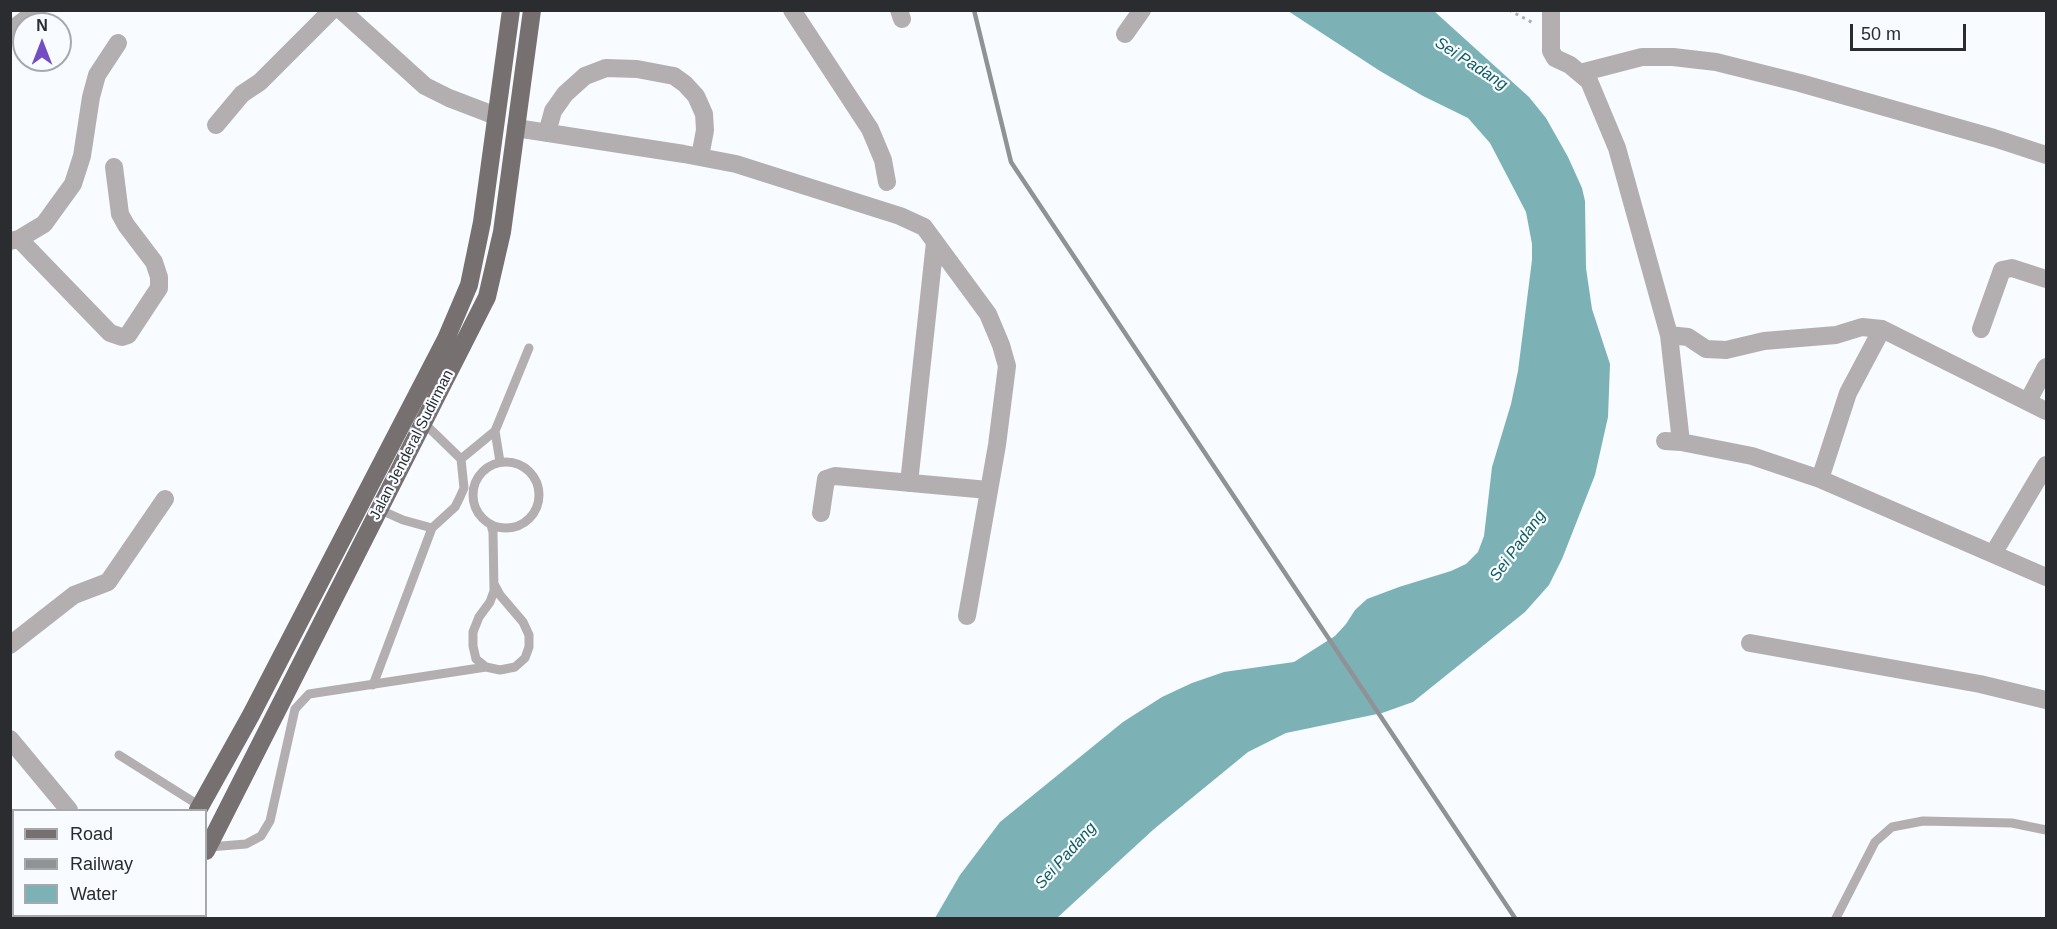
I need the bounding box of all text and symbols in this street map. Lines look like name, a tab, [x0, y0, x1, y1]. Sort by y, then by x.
north arrow	[12, 12, 72, 72]
scale bar	[1853, 12, 1968, 50]
text: N	[36, 17, 48, 34]
text: 50 m	[1861, 24, 1901, 44]
water label: Sei Padang	[1431, 33, 1511, 95]
street label: Jalan Jenderal Sudirman	[366, 367, 458, 523]
water label: Sei Padang	[1486, 507, 1550, 585]
legend	[12, 809, 207, 917]
water label: Sei Padang	[1031, 819, 1101, 893]
text: Road	[70, 824, 113, 844]
text: Railway	[70, 854, 133, 874]
text: Water	[70, 884, 117, 904]

